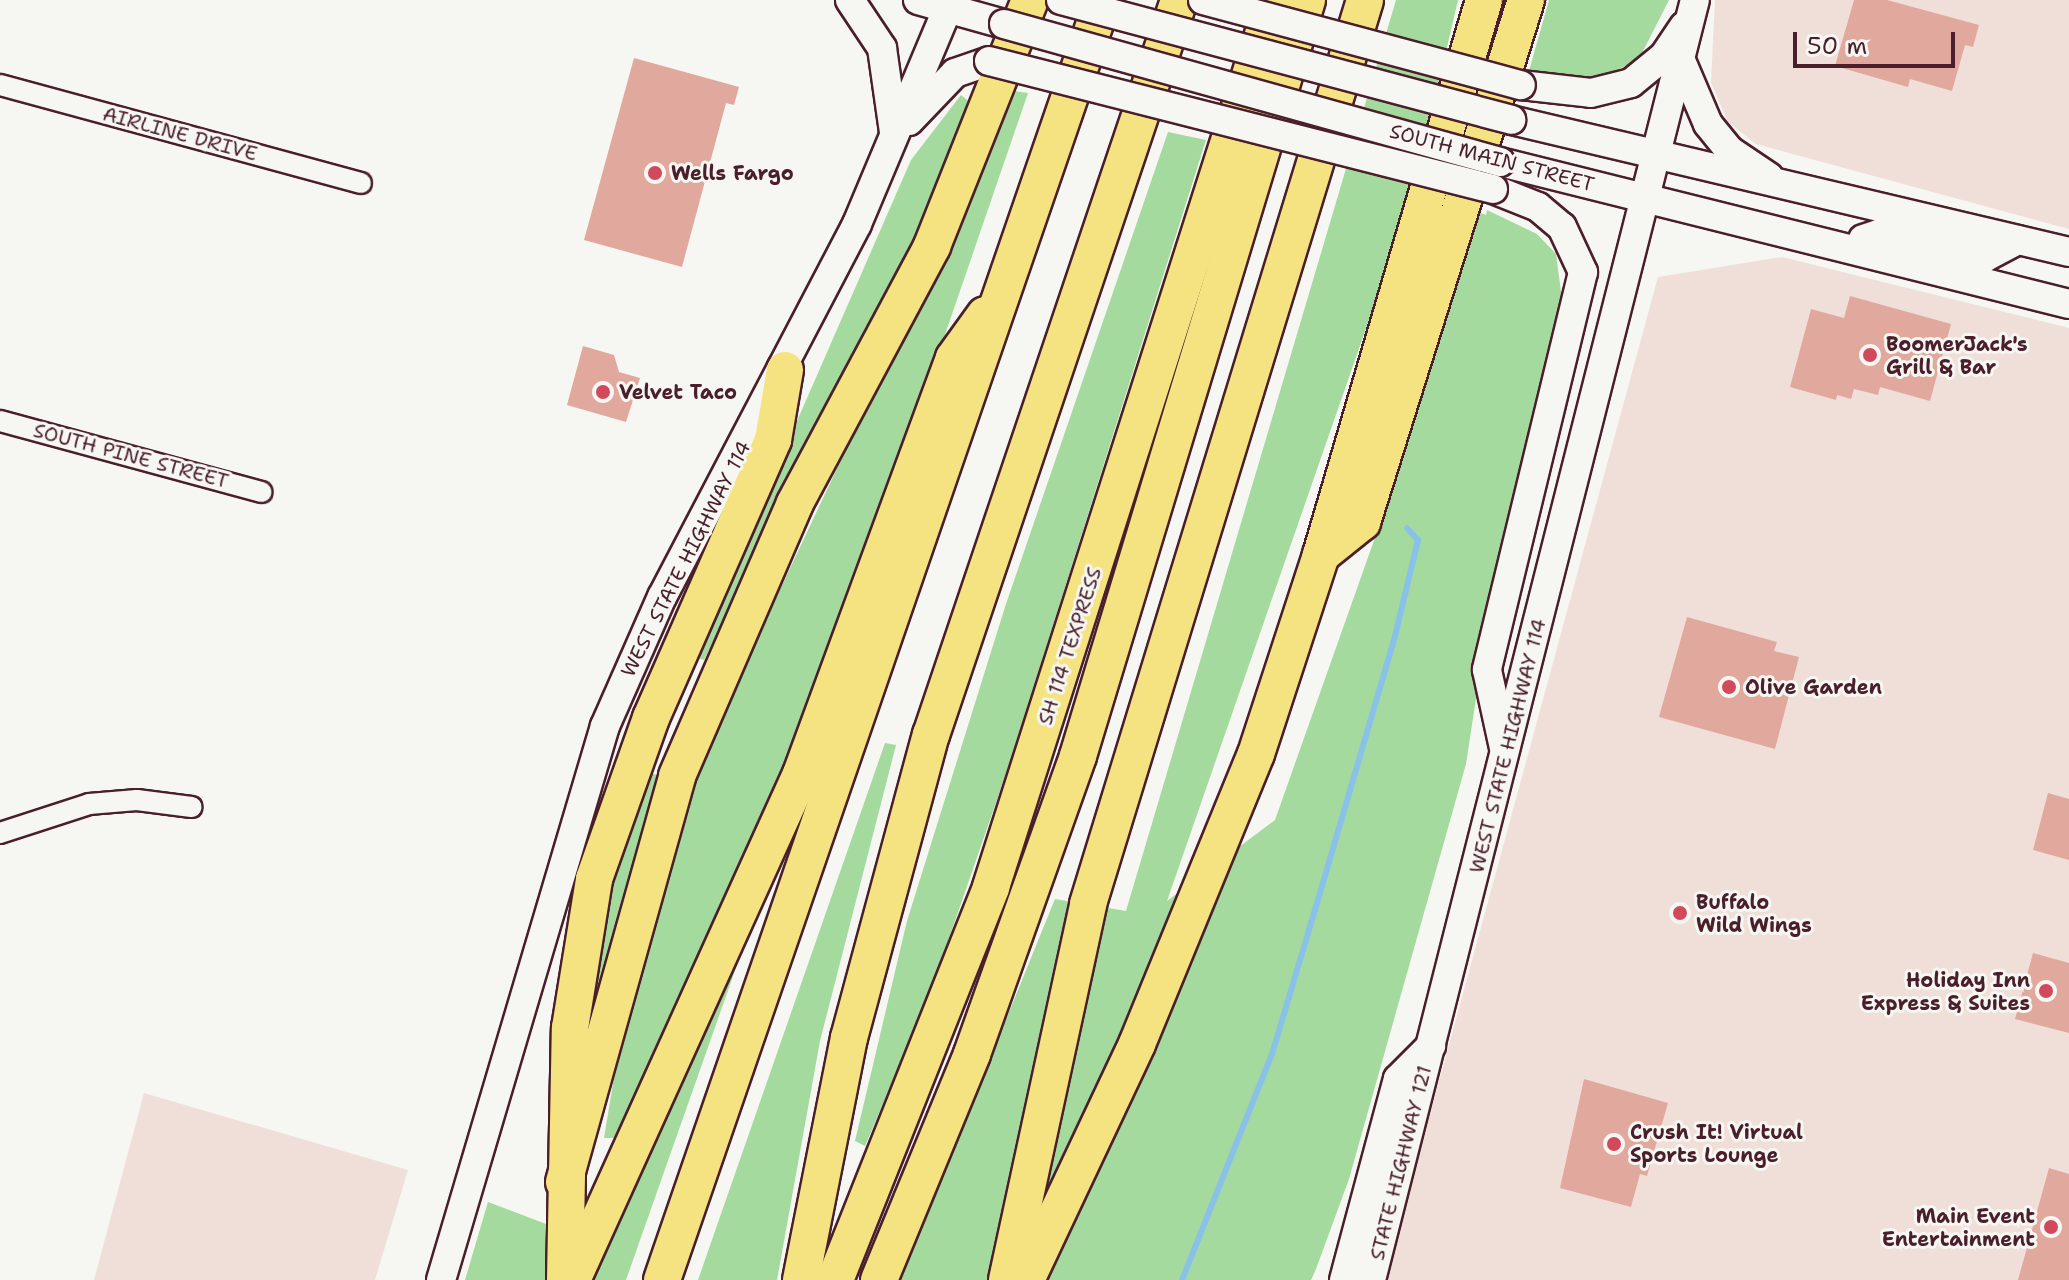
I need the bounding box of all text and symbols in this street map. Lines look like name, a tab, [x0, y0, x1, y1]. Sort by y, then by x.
scale bar	[1797, 16, 1959, 66]
text: 50 m	[1807, 30, 1867, 62]
street label: AIRLINE DRIVE	[100, 102, 260, 166]
street label: SOUTH MAIN STREET	[1387, 119, 1597, 197]
place label: Wells Fargo	[671, 161, 794, 185]
marker: Wells Fargo	[646, 164, 664, 182]
place label: BoomerJack's Grill & Bar	[1886, 332, 2027, 379]
marker: BoomerJack's Grill & Bar	[1861, 346, 1879, 364]
place label: Velvet Taco	[619, 380, 737, 404]
marker: Velvet Taco	[594, 383, 612, 401]
street label: SOUTH PINE STREET	[31, 418, 231, 494]
street label: WEST STATE HIGHWAY 114	[616, 437, 756, 681]
street label: SH 114 TEXPRESS	[1033, 564, 1107, 728]
street label: WEST STATE HIGHWAY 114	[1465, 616, 1551, 876]
place label: Olive Garden	[1745, 675, 1882, 699]
marker: Olive Garden	[1720, 678, 1738, 696]
place label: Buffalo Wild Wings	[1696, 890, 1812, 937]
marker: Buffalo Wild Wings	[1671, 904, 1689, 922]
place label: Holiday Inn Express & Suites	[1861, 968, 2030, 1015]
marker: Holiday Inn Express & Suites	[2037, 982, 2055, 1000]
street label: STATE HIGHWAY 121	[1365, 1063, 1437, 1263]
place label: Crush It! Virtual Sports Lounge	[1630, 1120, 1803, 1167]
marker: Crush It! Virtual Sports Lounge	[1605, 1135, 1623, 1153]
place label: Main Event Entertainment	[1882, 1204, 2035, 1251]
marker: Main Event Entertainment	[2042, 1218, 2060, 1236]

